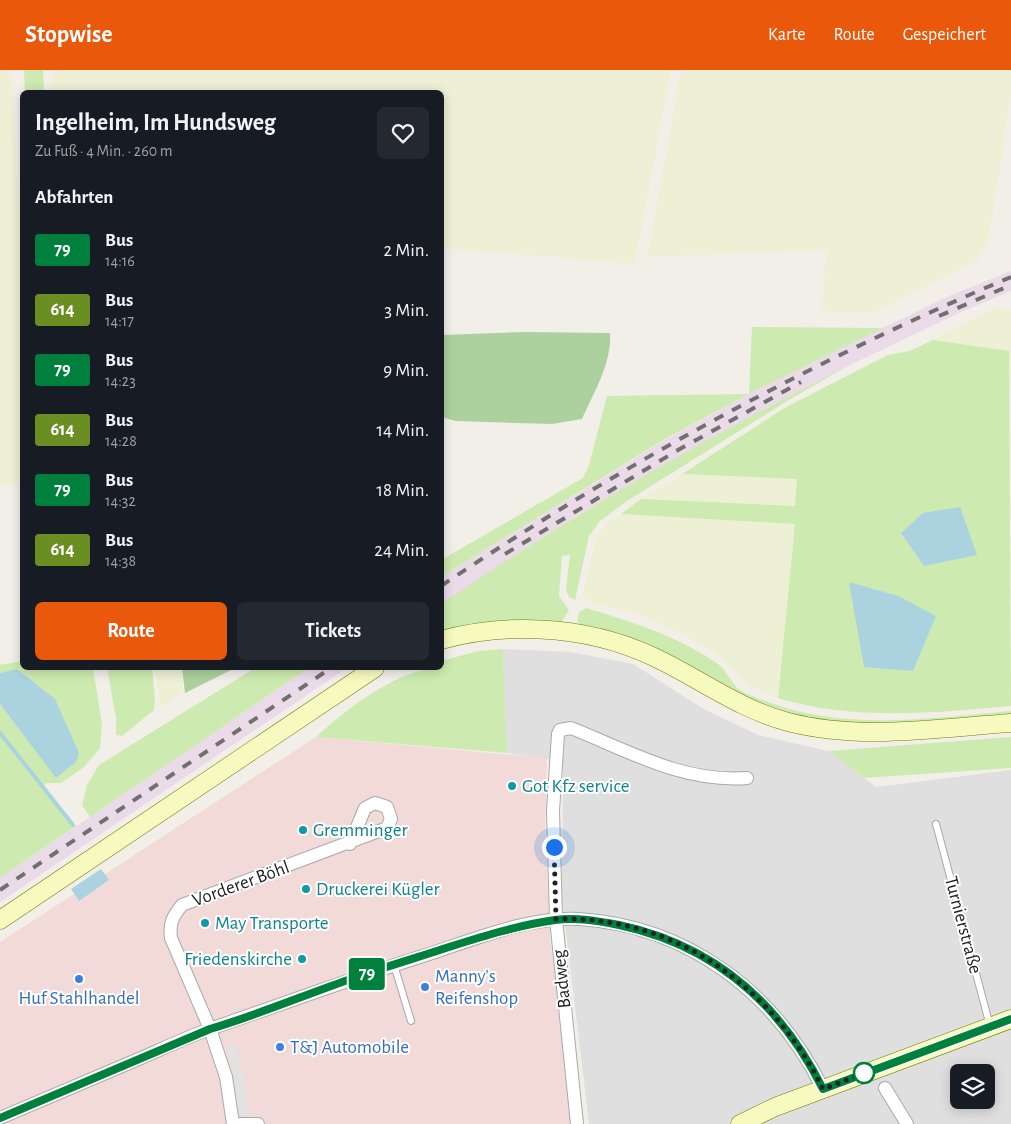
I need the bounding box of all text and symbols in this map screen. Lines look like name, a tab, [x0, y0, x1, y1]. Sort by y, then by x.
text: Stopwise	[25, 23, 112, 47]
text: Karte	[768, 26, 805, 44]
text: Route	[833, 26, 875, 44]
text: Gespeichert	[903, 26, 986, 44]
button: heart	[377, 107, 429, 159]
text: Ingelheim, Im Hundsweg	[35, 111, 276, 135]
text: Zu Fuß · 4 Min. · 260 m	[35, 143, 173, 159]
text: Abfahrten	[35, 188, 113, 207]
text: Bus	[105, 231, 133, 250]
text: 79	[54, 241, 71, 259]
text: 2 Min.	[383, 241, 429, 260]
text: 14:16	[105, 253, 135, 269]
text: Bus	[105, 291, 133, 310]
text: 614	[50, 301, 75, 319]
text: 3 Min.	[384, 301, 429, 320]
text: 14:17	[105, 313, 134, 329]
text: Bus	[105, 351, 133, 370]
text: 79	[54, 361, 71, 379]
text: 9 Min.	[383, 361, 429, 380]
text: 14:23	[105, 373, 136, 389]
text: Bus	[105, 411, 133, 430]
text: 614	[50, 421, 75, 439]
text: 14 Min.	[376, 421, 429, 440]
text: 14:28	[105, 433, 137, 449]
text: Bus	[105, 471, 133, 490]
text: 79	[54, 481, 71, 499]
text: 18 Min.	[377, 481, 429, 500]
text: 14:32	[105, 493, 136, 509]
text: Bus	[105, 531, 133, 550]
text: 614	[50, 541, 75, 559]
text: 24 Min.	[374, 541, 429, 560]
text: 14:38	[105, 553, 136, 569]
button: Route	[35, 602, 227, 660]
button: Tickets	[237, 602, 429, 660]
place label: Got Kfz service	[522, 777, 630, 796]
marker: Got Kfz service	[506, 780, 518, 792]
place label: Gremminger	[313, 821, 408, 840]
marker: Gremminger	[297, 824, 309, 836]
your location	[542, 835, 567, 860]
street label: Vorderer Böhl	[190, 858, 292, 910]
street label: Turnierstraße	[941, 874, 985, 976]
place label: Druckerei Kügler	[316, 880, 440, 899]
marker: Druckerei Kügler	[300, 883, 312, 895]
place label: May Transporte	[215, 914, 329, 933]
marker: May Transporte	[199, 917, 211, 929]
street label: Badweg	[549, 948, 575, 1009]
place label: Friedenskirche	[184, 950, 292, 969]
marker: Friedenskirche	[296, 953, 308, 965]
line badge: 79	[344, 958, 390, 990]
text: 79	[359, 965, 375, 983]
place label: Manny's Reifenshop	[435, 967, 518, 1008]
marker: Huf Stahlhandel	[73, 973, 85, 985]
marker: Manny's Reifenshop	[419, 981, 431, 993]
place label: Huf Stahlhandel	[18, 989, 140, 1008]
place label: T&J Automobile	[290, 1038, 409, 1057]
marker: T&J Automobile	[274, 1041, 286, 1053]
unlabelled marker	[853, 1062, 875, 1084]
map controls	[950, 1064, 995, 1109]
button: layers	[950, 1064, 995, 1109]

